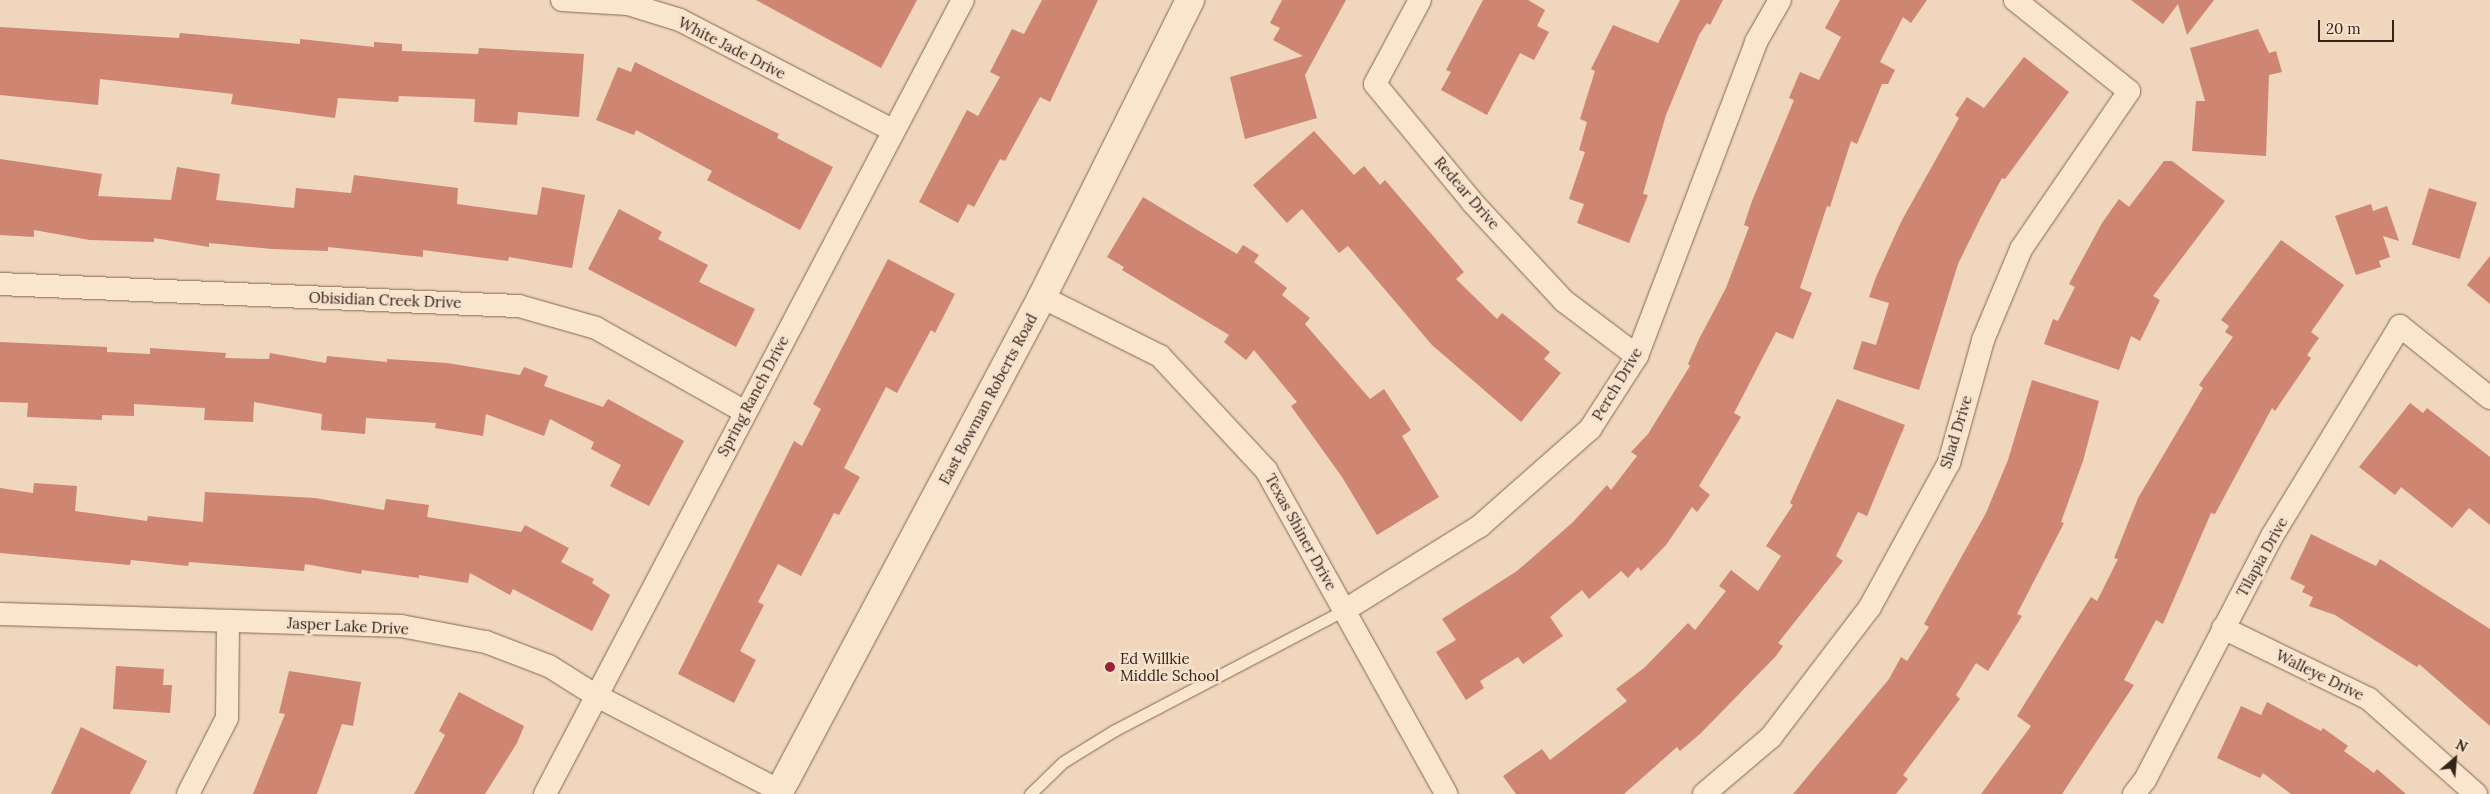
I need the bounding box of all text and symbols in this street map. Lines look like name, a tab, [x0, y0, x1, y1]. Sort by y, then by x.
scale bar	[2320, 10, 2396, 42]
street label: White Jade Drive	[675, 13, 789, 83]
text: 20 m	[2326, 19, 2361, 38]
street label: Redear Drive	[1431, 153, 1503, 233]
street label: Obisidian Creek Drive	[308, 288, 462, 312]
street label: East Bowman Roberts Road	[935, 310, 1041, 488]
street label: Spring Ranch Drive	[714, 333, 792, 459]
street label: Perch Drive	[1588, 344, 1646, 424]
street label: Shad Drive	[1936, 393, 1976, 471]
street label: Texas Shiner Drive	[1262, 471, 1340, 593]
street label: Tilapia Drive	[2233, 514, 2291, 600]
street label: Jasper Lake Drive	[287, 614, 409, 638]
street label: Walleye Drive	[2273, 646, 2367, 704]
place label: Ed Willkie Middle School	[1120, 649, 1219, 684]
marker: Ed Willkie Middle School	[1104, 661, 1116, 673]
north arrow	[2430, 734, 2480, 784]
text: N	[2453, 735, 2471, 756]

